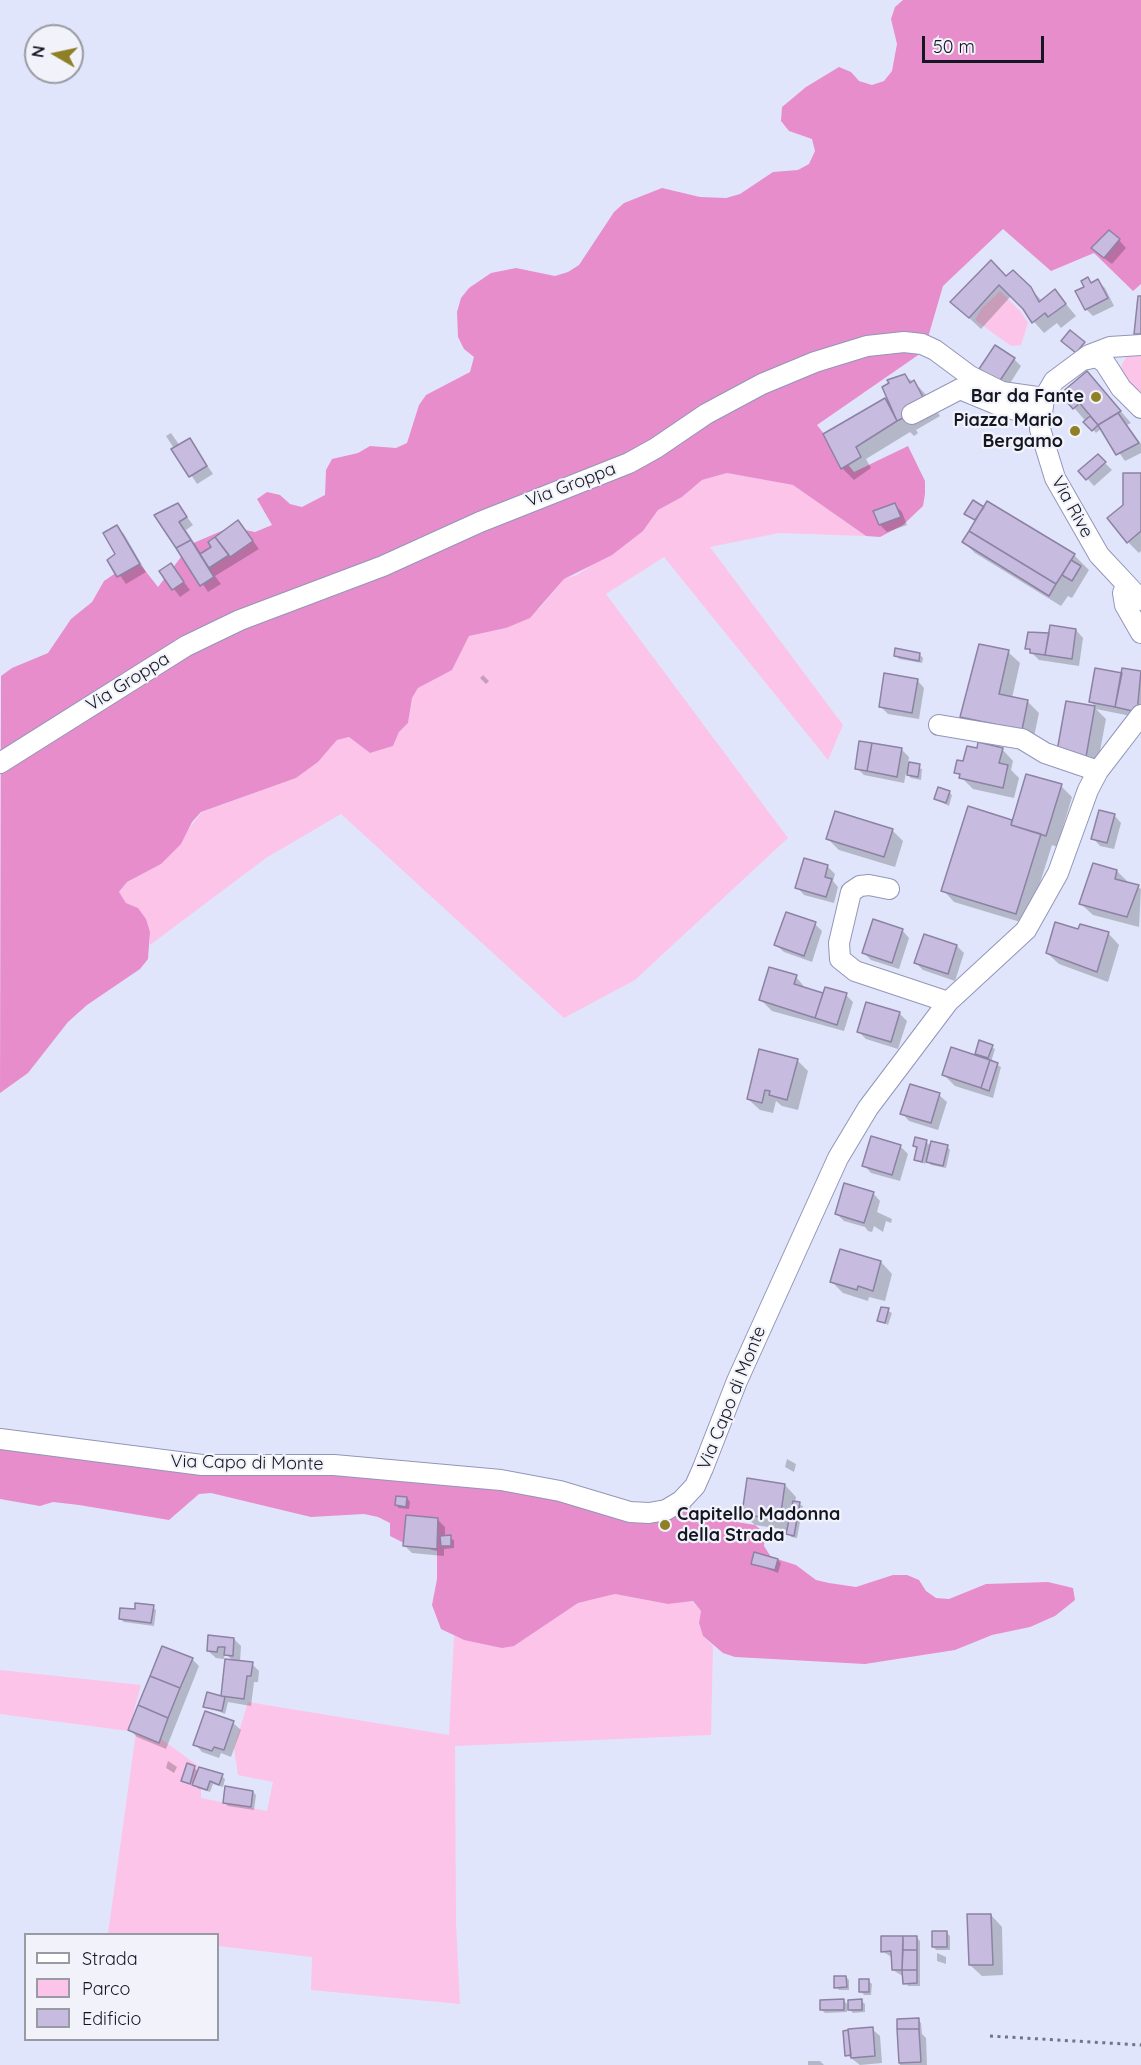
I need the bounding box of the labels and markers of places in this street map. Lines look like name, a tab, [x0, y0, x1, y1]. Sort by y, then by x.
place label: Bar da Fante	[971, 386, 1084, 408]
marker: Bar da Fante	[1089, 390, 1103, 404]
place label: Piazza Mario Bergamo	[953, 410, 1063, 452]
marker: Piazza Mario Bergamo	[1068, 424, 1082, 438]
place label: Capitello Madonna della Strada	[677, 1504, 840, 1546]
marker: Capitello Madonna della Strada	[658, 1518, 672, 1532]

